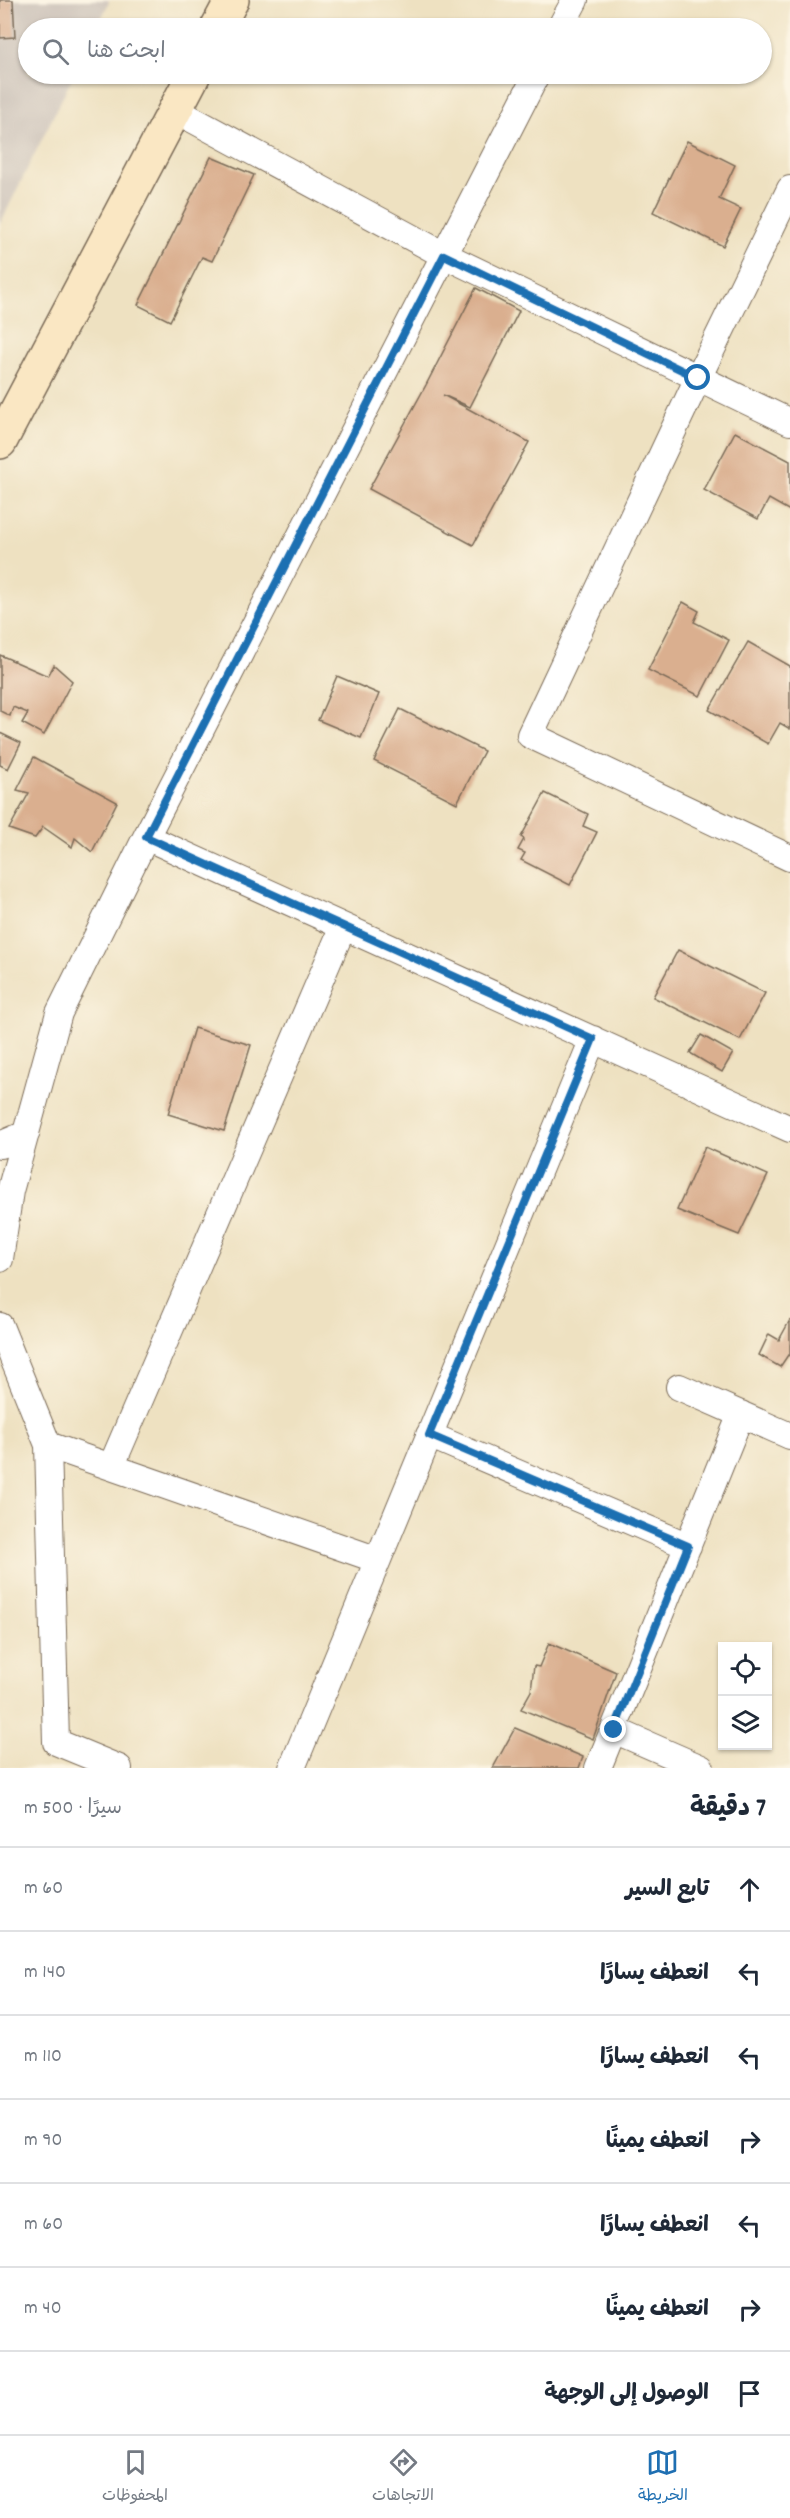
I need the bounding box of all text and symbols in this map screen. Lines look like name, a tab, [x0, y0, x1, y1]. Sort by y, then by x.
search box	[18, 18, 772, 84]
icon: search	[39, 35, 72, 68]
text: ابحث هنا	[87, 37, 166, 68]
route start	[684, 364, 710, 390]
map controls	[718, 1642, 772, 1750]
button: locate	[718, 1642, 772, 1696]
button: layers	[718, 1696, 772, 1750]
route end	[600, 1716, 626, 1742]
text: 7 دقيقة	[690, 1791, 766, 1828]
text: سيرًا · 500 m	[24, 1795, 122, 1823]
icon: ahead	[733, 1873, 766, 1906]
text: 60 m	[24, 1875, 63, 1903]
text: تابع السير	[626, 1875, 709, 1906]
icon: left	[733, 1957, 766, 1990]
text: 140 m	[24, 1959, 66, 1987]
text: انعطف يسارًا	[600, 1959, 709, 1990]
icon: left	[733, 2041, 766, 2074]
text: 110 m	[24, 2043, 62, 2071]
text: انعطف يسارًا	[600, 2043, 709, 2074]
icon: right	[733, 2125, 766, 2158]
text: 90 m	[24, 2127, 62, 2155]
text: انعطف يمينًا	[606, 2127, 709, 2158]
icon: left	[733, 2209, 766, 2242]
text: 60 m	[24, 2211, 63, 2239]
text: انعطف يسارًا	[600, 2211, 709, 2242]
icon: right	[733, 2293, 766, 2326]
text: 40 m	[24, 2295, 62, 2323]
text: انعطف يمينًا	[606, 2295, 709, 2326]
icon: arrive	[733, 2377, 766, 2410]
text: الوصول إلى الوجهة	[544, 2379, 709, 2410]
tab: المحفوظات	[102, 2446, 168, 2509]
tab: الاتجاهات	[372, 2446, 434, 2509]
tab: الخريطة	[638, 2446, 688, 2509]

